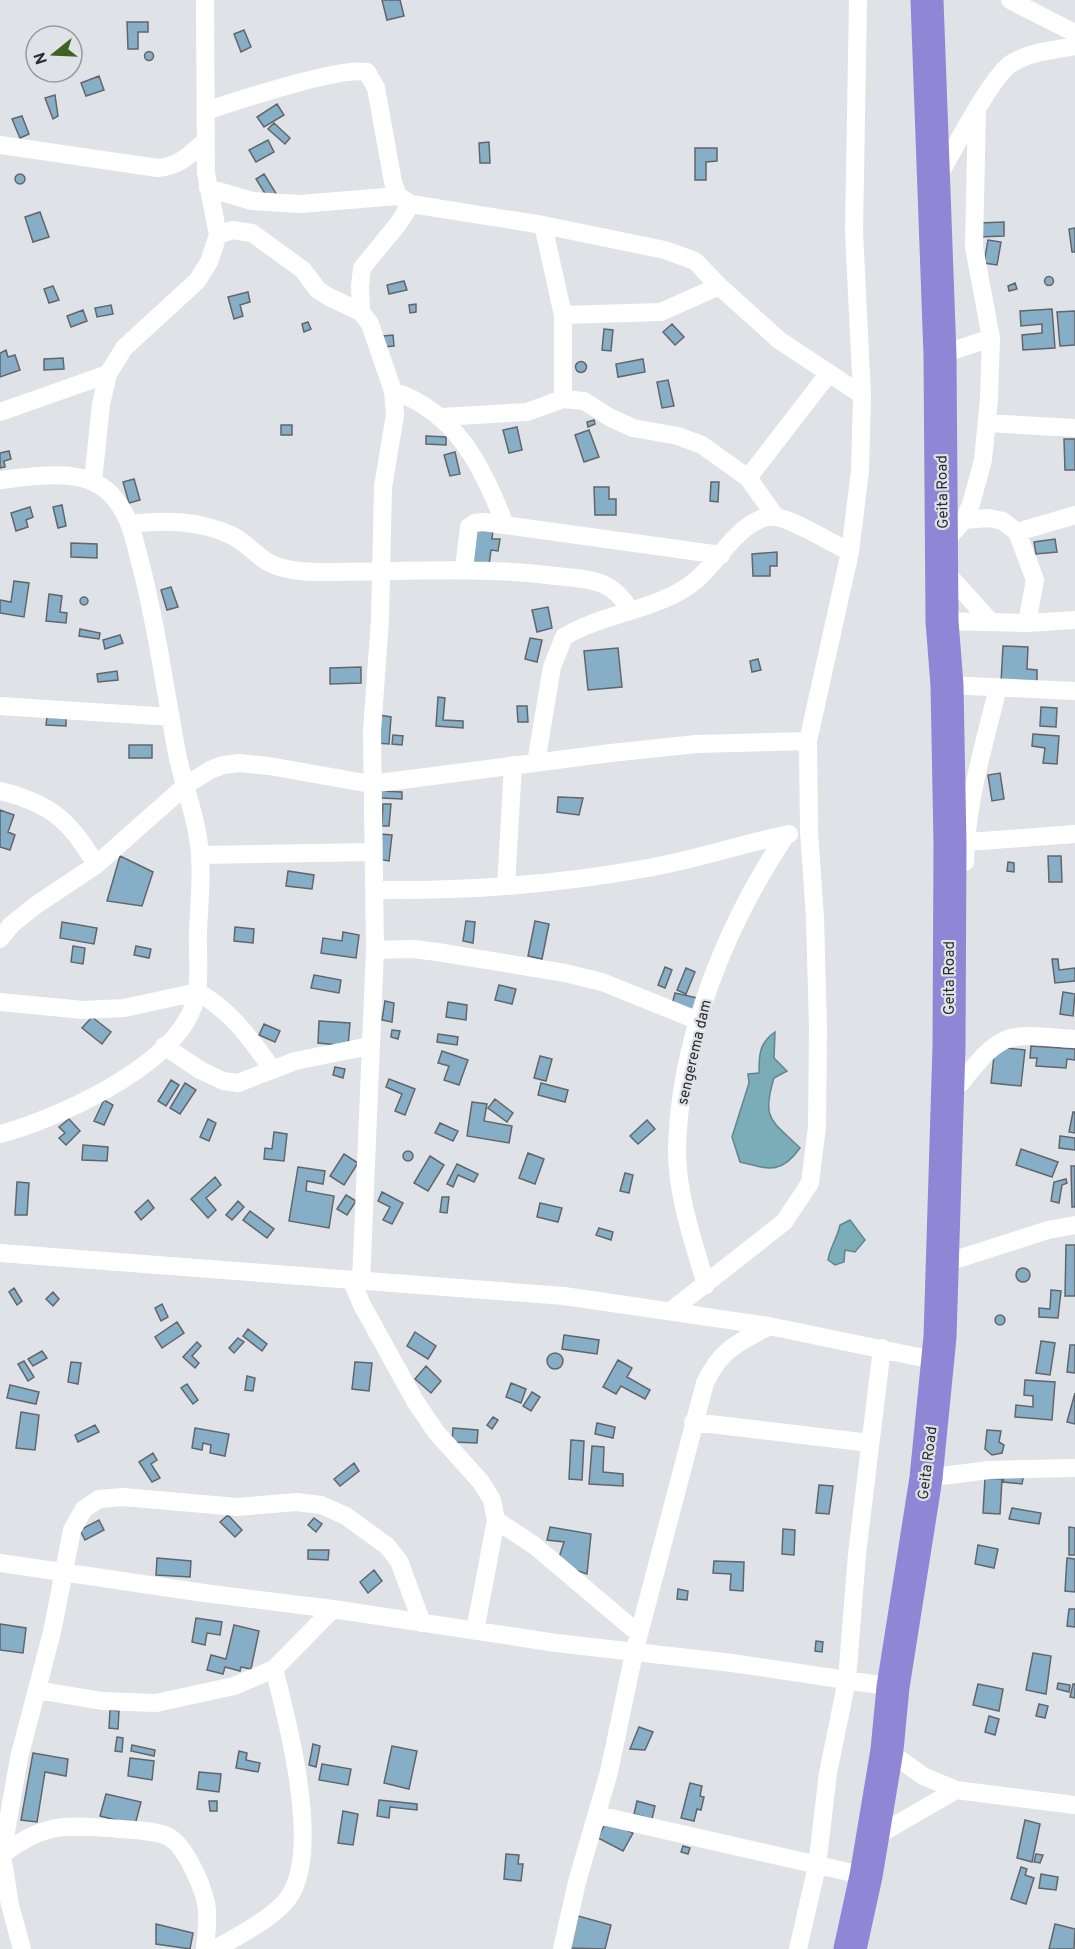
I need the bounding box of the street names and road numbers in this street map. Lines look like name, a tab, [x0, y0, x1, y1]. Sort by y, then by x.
street label: Geita Road	[933, 455, 954, 529]
street label: Geita Road	[941, 941, 960, 1015]
street label: sengerema dam	[674, 998, 717, 1107]
street label: Geita Road	[915, 1425, 942, 1501]

